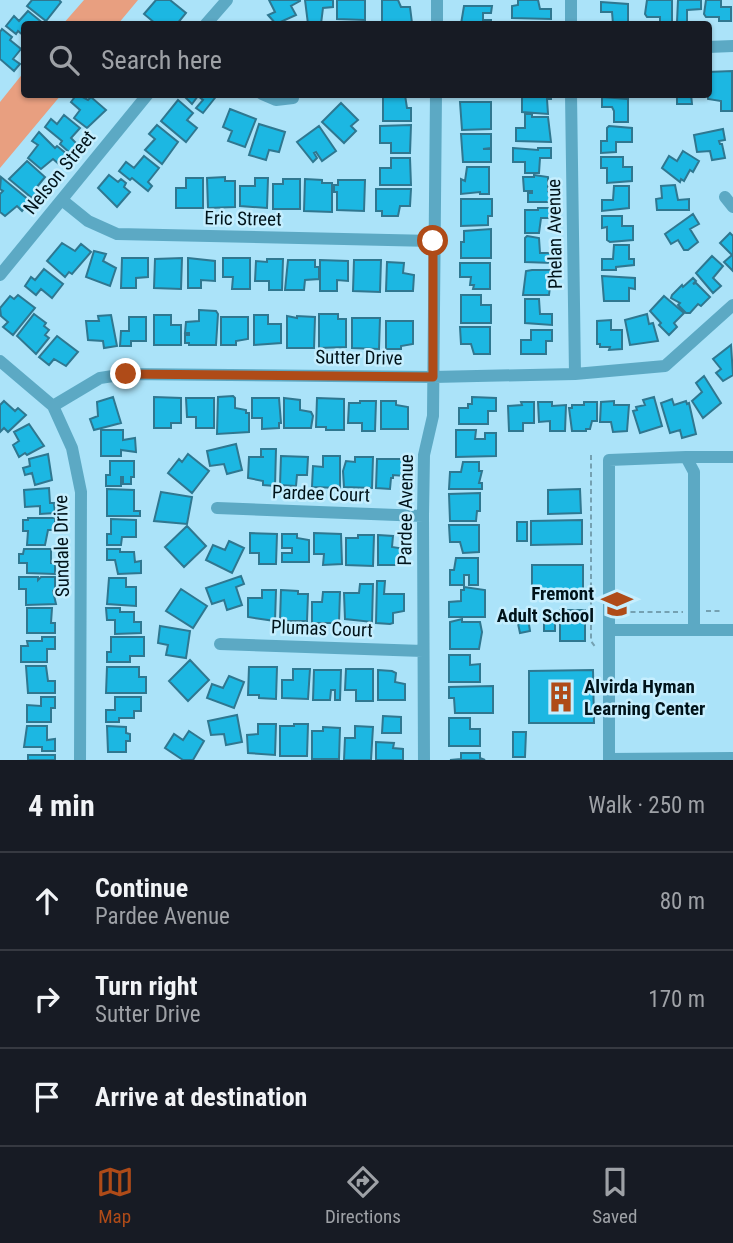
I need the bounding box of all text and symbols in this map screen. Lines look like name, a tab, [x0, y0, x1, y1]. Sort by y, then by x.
search box	[21, 21, 712, 98]
icon: search	[45, 41, 83, 79]
text: Search here	[101, 45, 222, 75]
street label: Nelson Street	[19, 126, 100, 219]
street label: Phelan Avenue	[542, 179, 567, 289]
street label: Eric Street	[204, 206, 282, 231]
route start	[417, 225, 448, 256]
street label: Sutter Drive	[315, 345, 403, 370]
route end	[110, 358, 141, 389]
street label: Pardee Avenue	[393, 454, 418, 566]
street label: Pardee Court	[272, 480, 370, 507]
street label: Sundale Drive	[49, 495, 74, 597]
place label: Fremont Adult School	[497, 582, 594, 627]
school or university icon: Fremont Adult School	[600, 587, 634, 621]
street label: Plumas Court	[271, 615, 373, 642]
place label: Alvirda Hyman Learning Center	[584, 675, 705, 720]
building icon: Alvirda Hyman Learning Center	[544, 680, 578, 714]
text: 4 min	[28, 788, 95, 823]
text: Walk · 250 m	[588, 792, 705, 819]
text: Continue	[95, 873, 188, 903]
icon: ahead	[28, 882, 66, 920]
text: 80 m	[660, 888, 705, 915]
text: Pardee Avenue	[95, 903, 230, 930]
text: Turn right	[95, 971, 197, 1001]
icon: right	[28, 980, 66, 1018]
text: 170 m	[648, 986, 705, 1013]
text: Sutter Drive	[95, 1001, 201, 1028]
icon: arrive	[28, 1078, 66, 1116]
text: Arrive at destination	[95, 1082, 307, 1112]
tab: Map	[96, 1163, 134, 1228]
tab: Directions	[325, 1163, 401, 1228]
tab: Saved	[592, 1163, 637, 1228]

